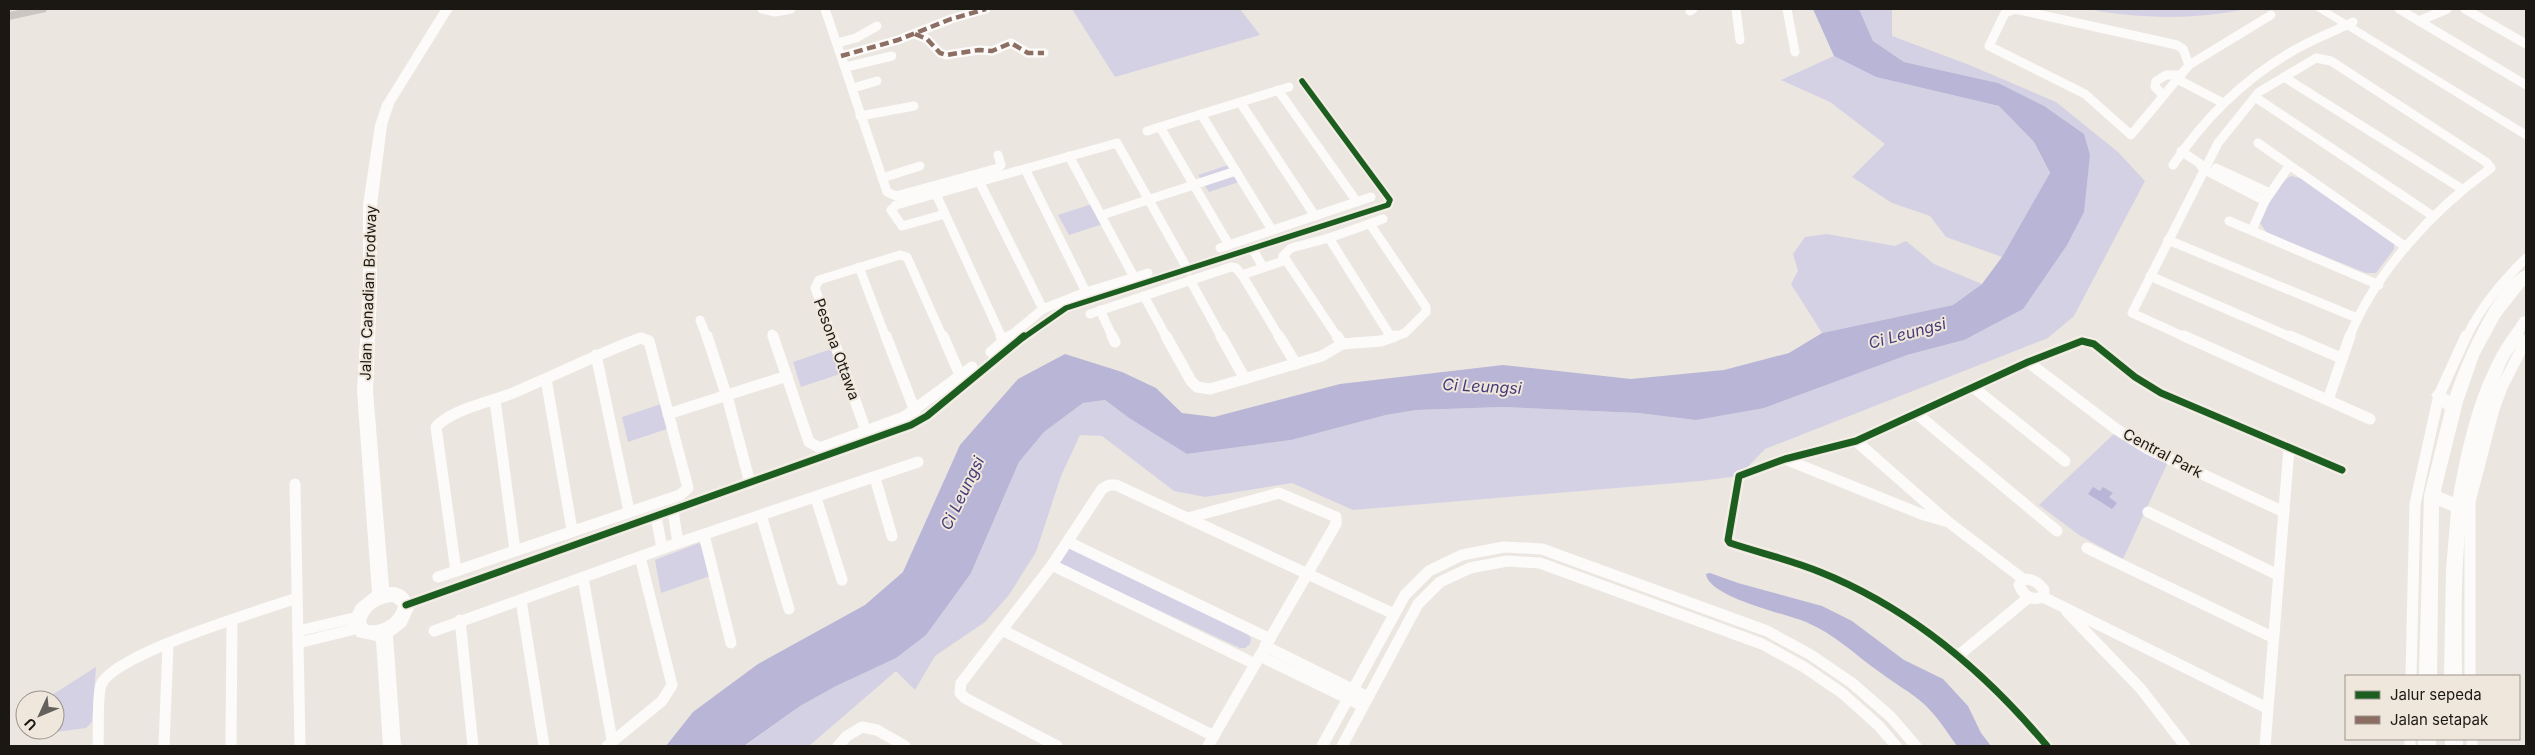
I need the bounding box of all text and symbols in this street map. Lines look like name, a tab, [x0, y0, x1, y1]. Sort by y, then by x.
street label: Jalan Canadian Brodway	[355, 204, 381, 381]
street label: Pesona Ottawa	[810, 296, 864, 402]
water label: Ci Leungsi	[1866, 313, 1949, 353]
water label: Ci Leungsi	[1442, 374, 1523, 398]
street label: Central Park	[2120, 424, 2207, 482]
water label: Ci Leungsi	[936, 452, 989, 533]
legend	[2345, 675, 2520, 740]
text: Jalur sepeda	[2390, 685, 2482, 704]
north arrow	[15, 690, 65, 740]
text: Jalan setapak	[2390, 710, 2489, 729]
text: U	[21, 715, 40, 734]

